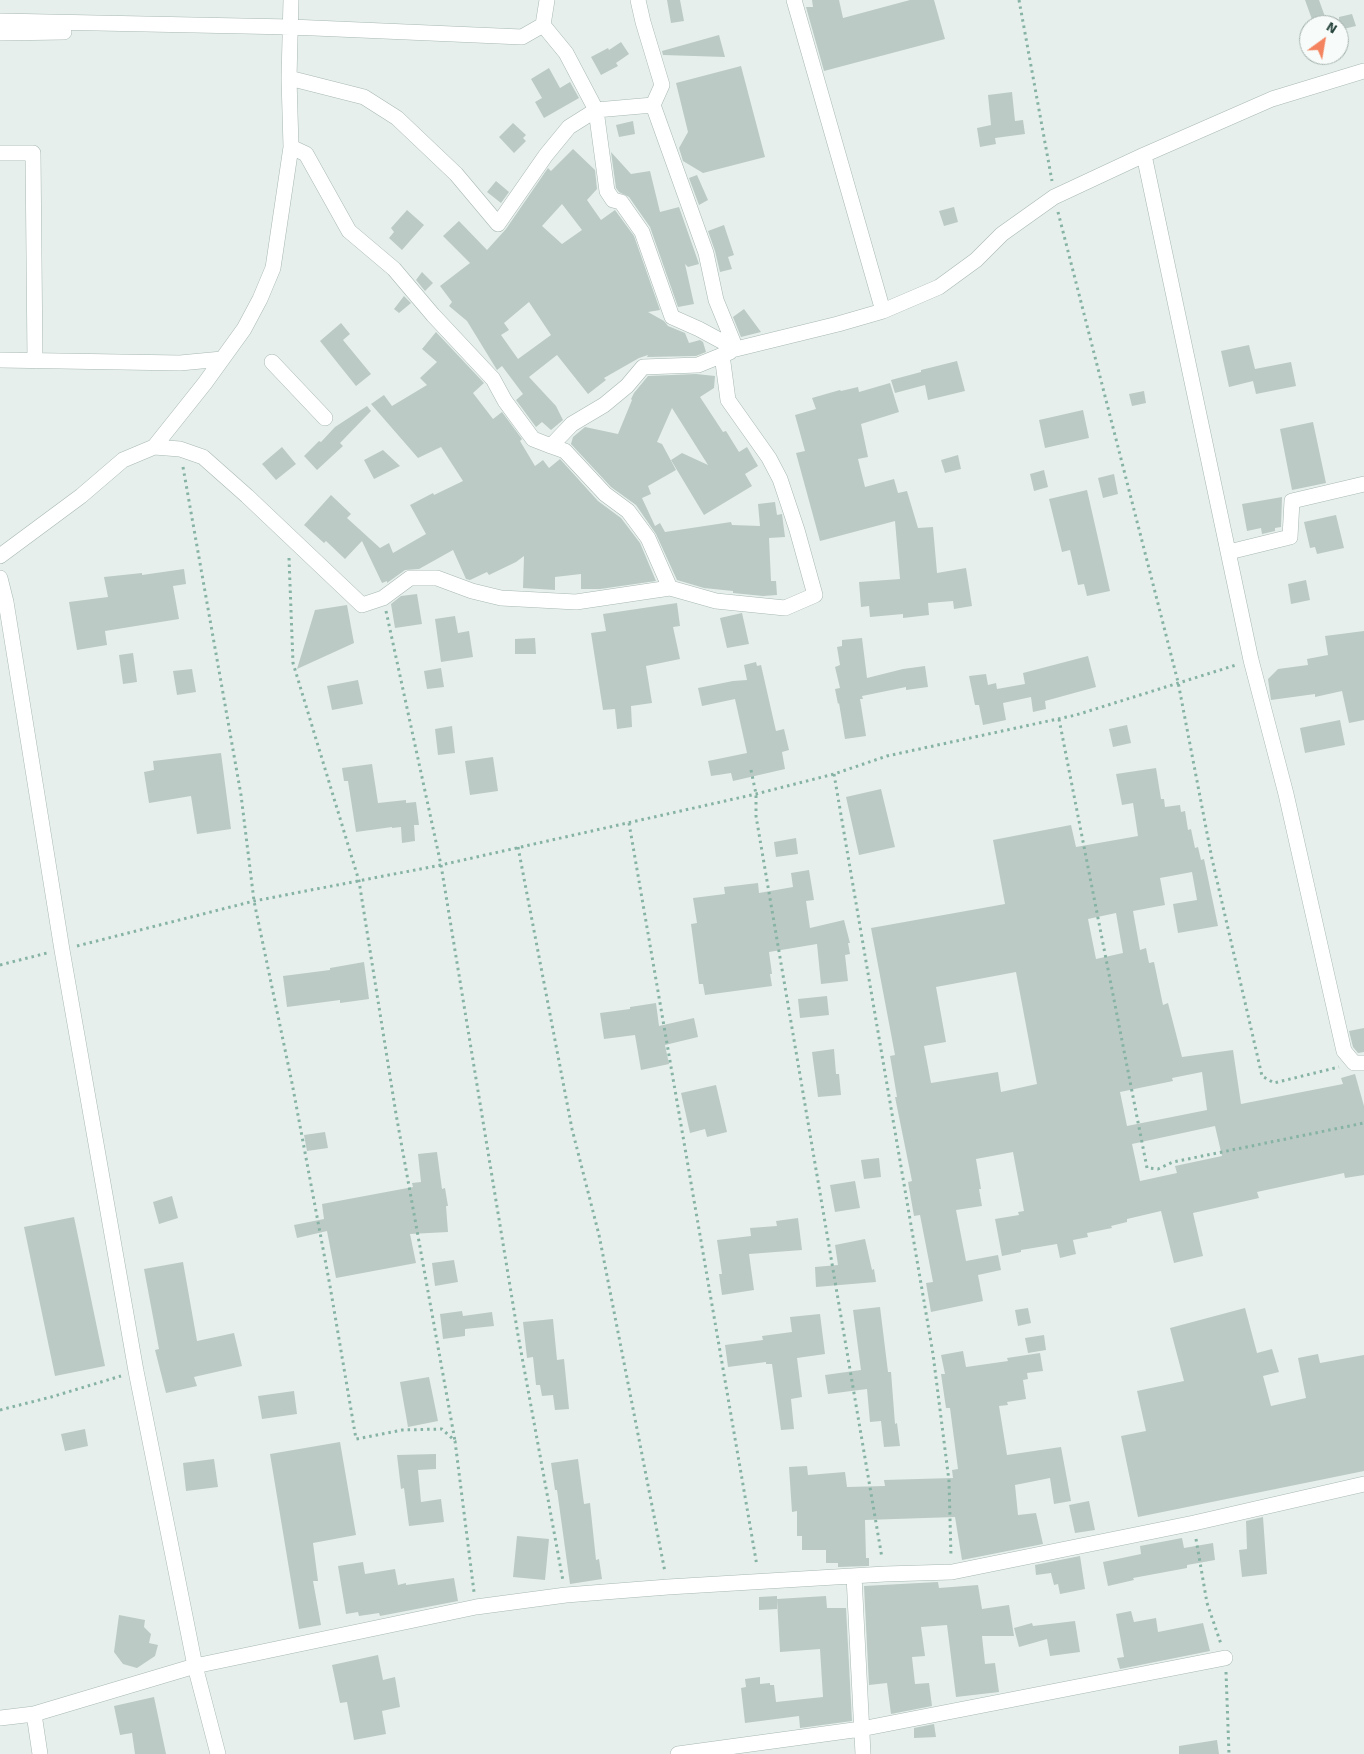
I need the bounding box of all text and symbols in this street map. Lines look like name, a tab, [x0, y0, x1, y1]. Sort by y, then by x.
north arrow	[1299, 15, 1349, 65]
text: N	[1323, 18, 1340, 37]

